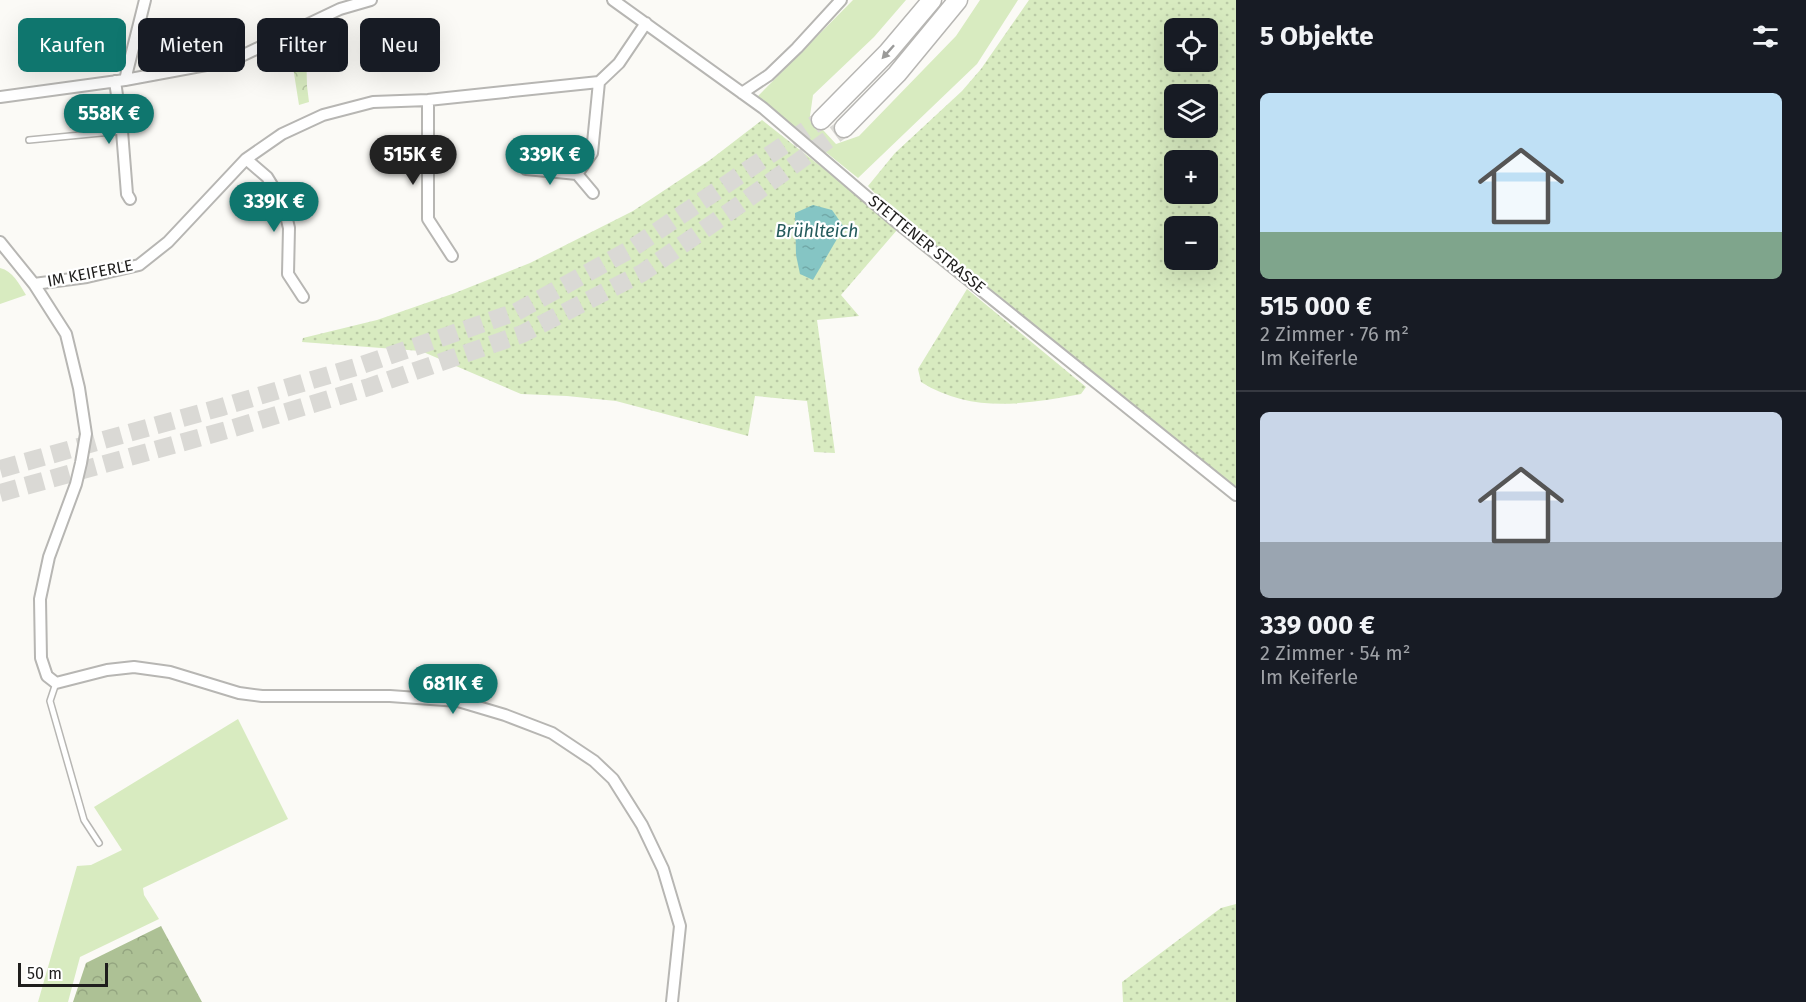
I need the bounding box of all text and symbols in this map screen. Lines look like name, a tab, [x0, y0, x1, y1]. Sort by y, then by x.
chip: Kaufen	[18, 18, 126, 72]
chip: Mieten	[138, 18, 245, 72]
chip: Filter	[257, 18, 348, 72]
chip: Neu	[360, 18, 440, 72]
map controls	[1164, 18, 1218, 270]
button: locate	[1164, 18, 1218, 72]
icon: filters	[1749, 20, 1782, 53]
text: 5 Objekte	[1260, 21, 1374, 52]
one-way arrow	[882, 44, 895, 59]
button: layers	[1164, 84, 1218, 138]
pin: 558K €	[60, 94, 158, 145]
text: 558K €	[78, 101, 140, 125]
icon: home	[1467, 132, 1575, 240]
pin: 515K €	[364, 135, 462, 186]
pin: 339K €	[501, 135, 599, 186]
text: 515K €	[384, 142, 442, 166]
text: 339K €	[520, 142, 581, 166]
button: +	[1164, 150, 1218, 204]
pin: 339K €	[225, 182, 323, 233]
text: 339K €	[244, 189, 305, 213]
street label: STETTENER STRASSE	[865, 191, 989, 297]
button: −	[1164, 216, 1218, 270]
water label: Brühlteich	[775, 220, 859, 242]
street label: IM KEIFERLE	[46, 255, 134, 291]
text: 515 000 €	[1260, 291, 1372, 322]
text: 2 Zimmer · 76 m²	[1260, 322, 1409, 346]
text: Im Keiferle	[1260, 346, 1358, 370]
icon: home	[1467, 451, 1575, 559]
text: 339 000 €	[1260, 610, 1375, 641]
text: 2 Zimmer · 54 m²	[1260, 641, 1411, 665]
pin: 681K €	[404, 664, 502, 715]
text: Im Keiferle	[1260, 665, 1358, 689]
text: 681K €	[423, 671, 483, 695]
scale bar	[18, 960, 108, 988]
text: 50 m	[27, 964, 62, 983]

